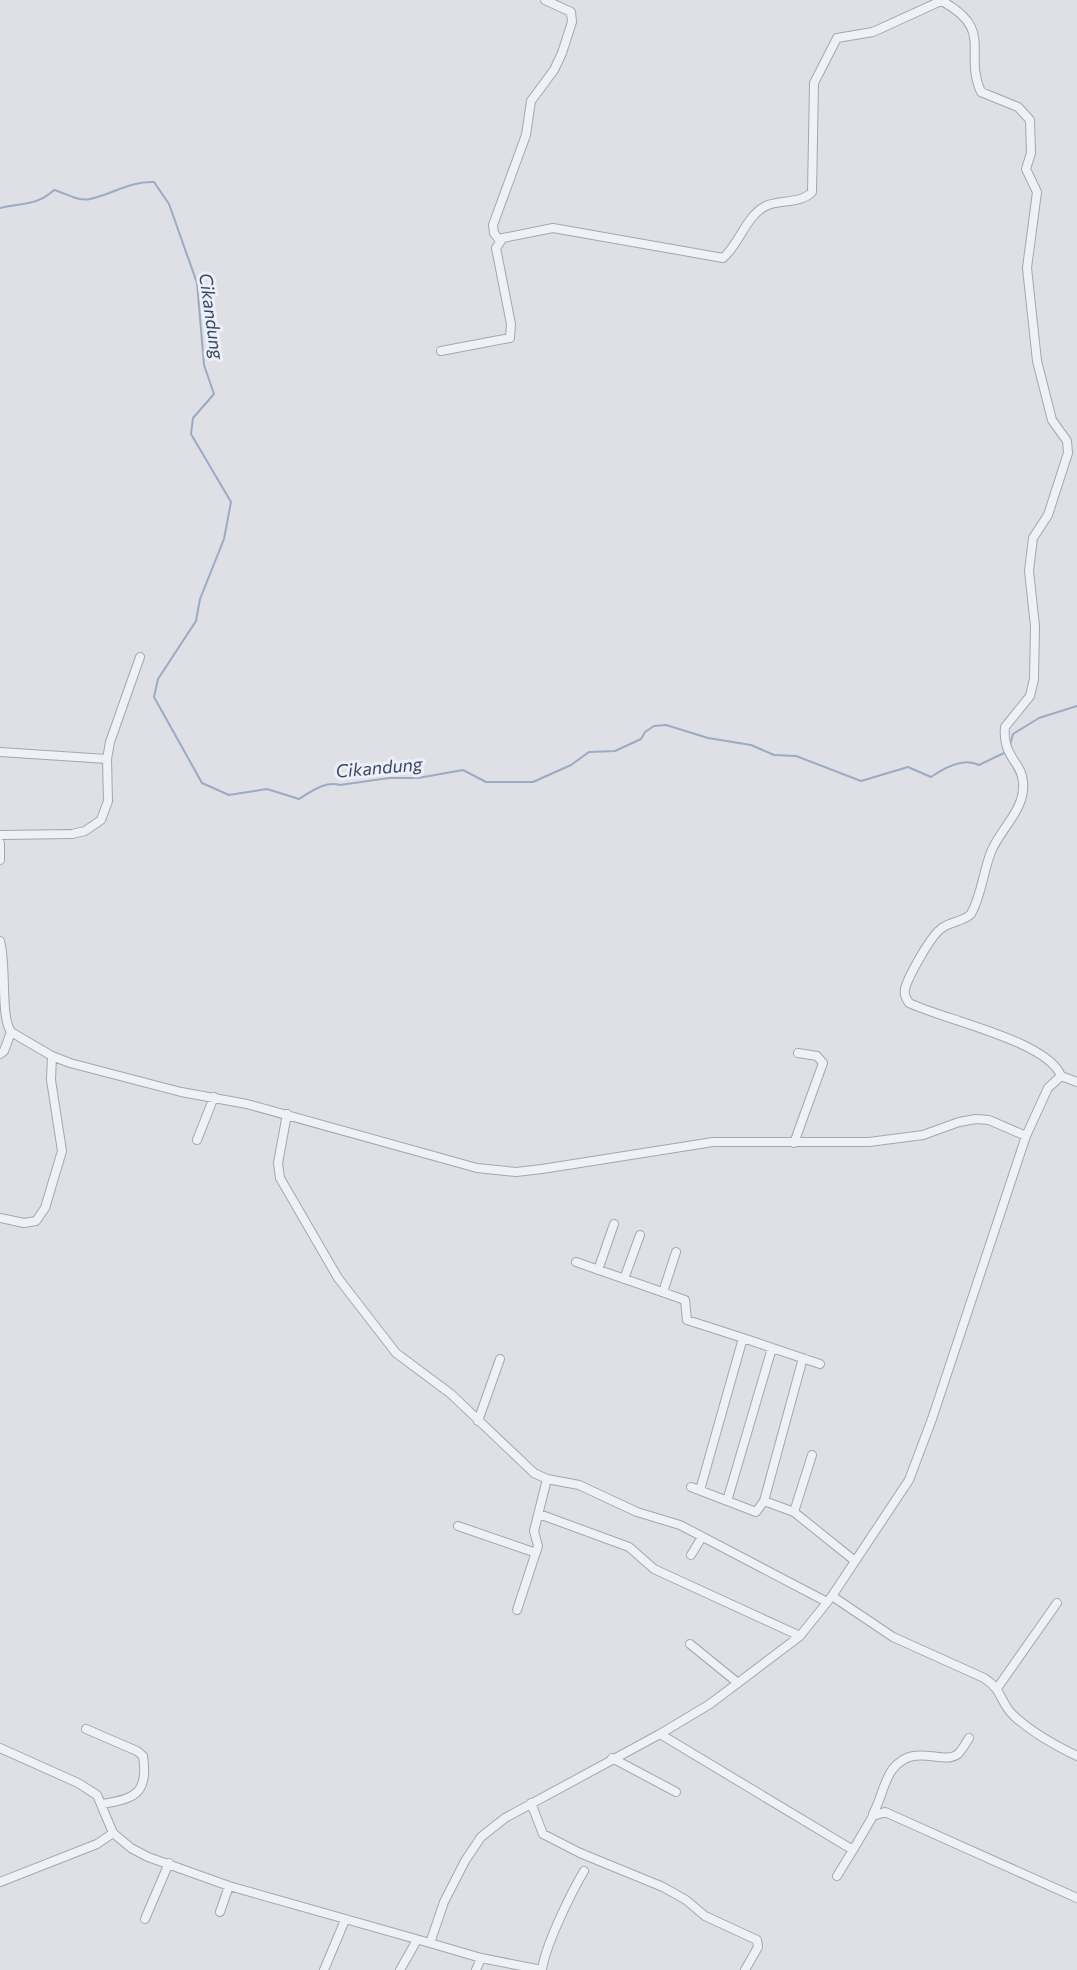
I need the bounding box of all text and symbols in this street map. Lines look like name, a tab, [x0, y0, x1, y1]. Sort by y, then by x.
water label: Cikandung	[195, 271, 229, 362]
water label: Cikandung	[335, 752, 424, 782]

